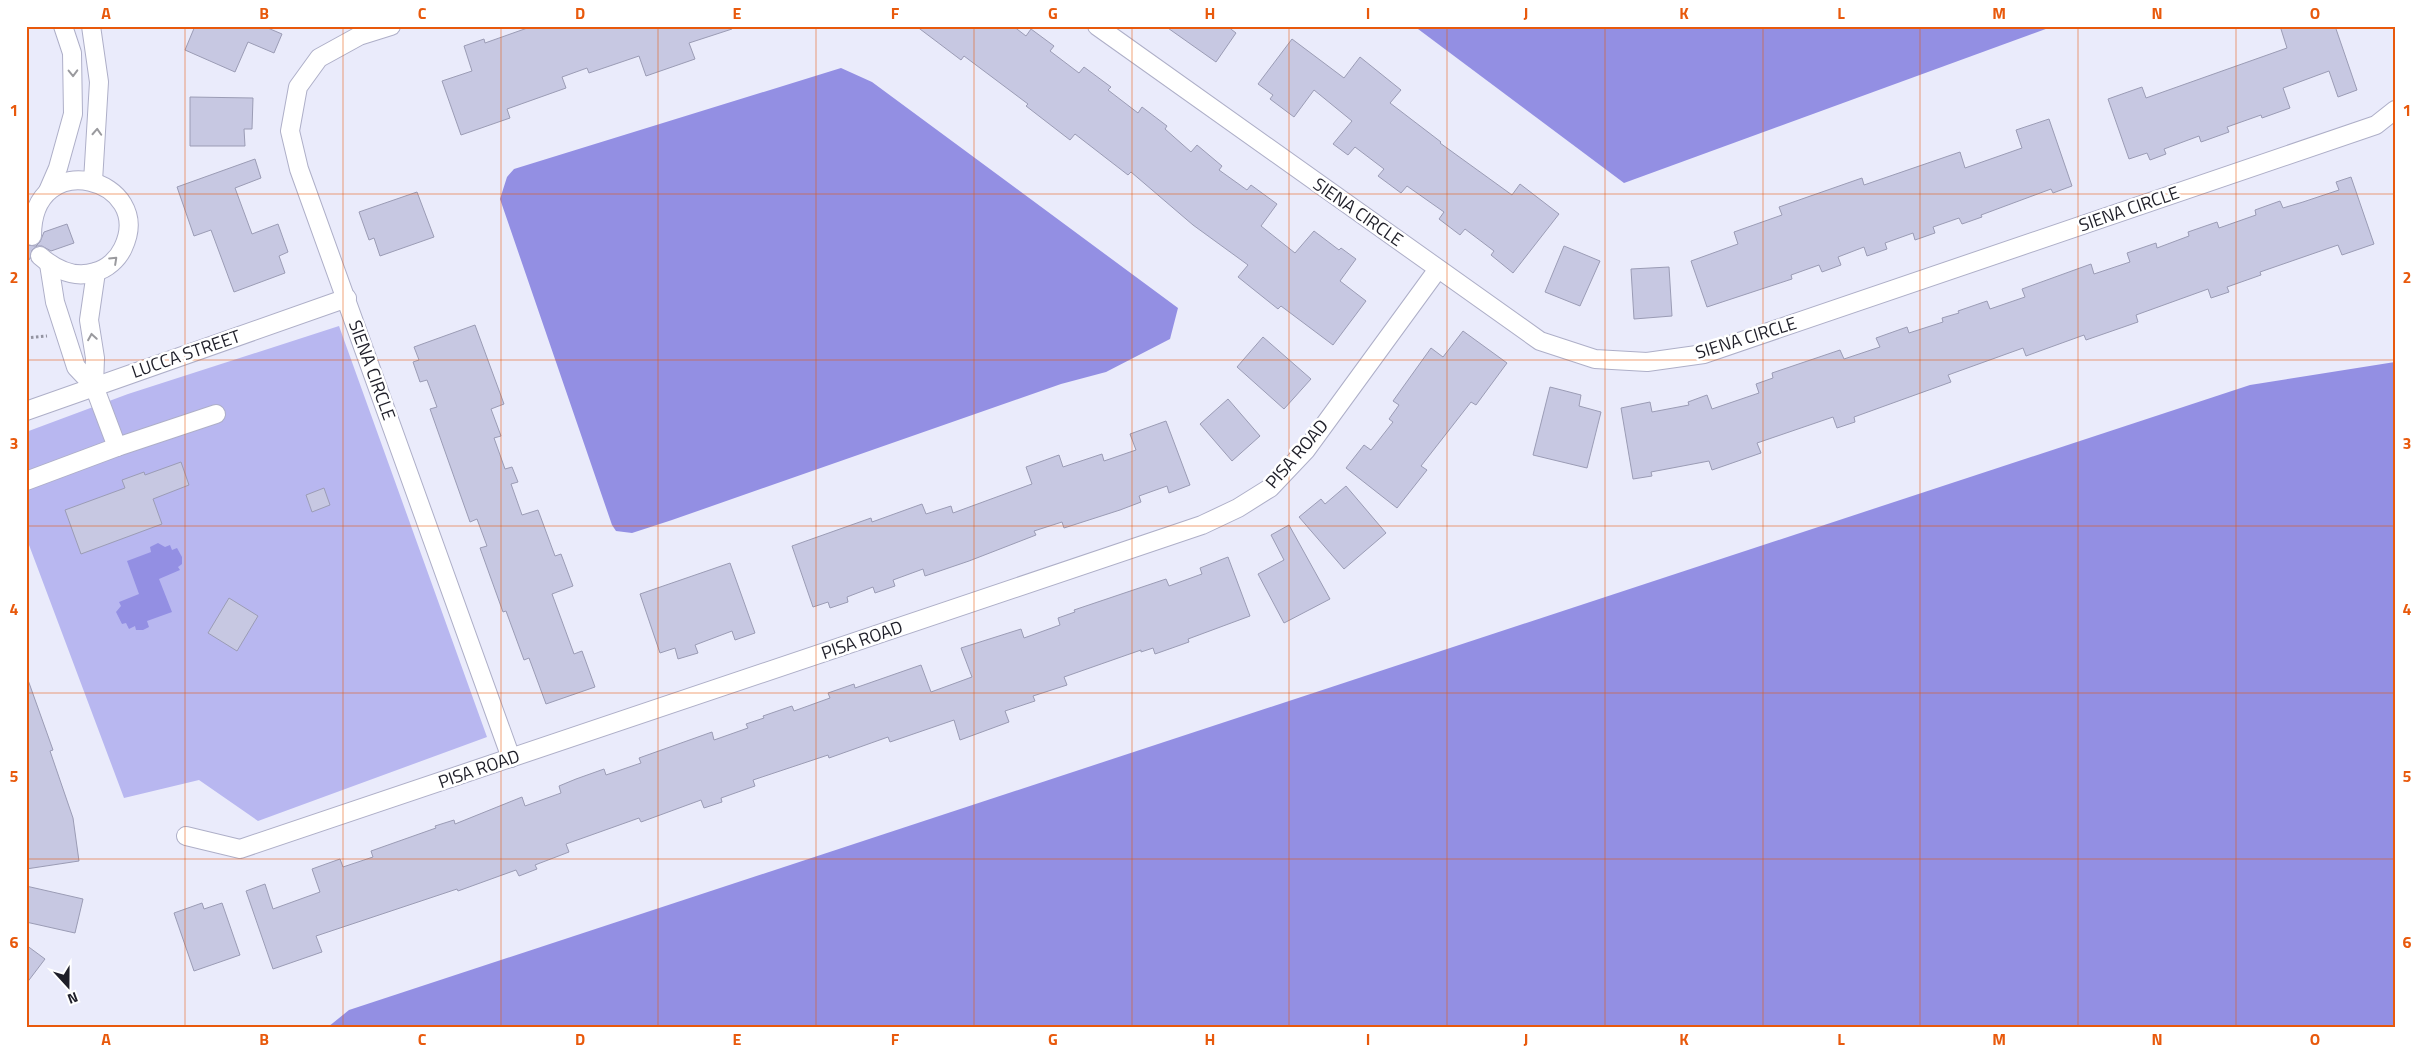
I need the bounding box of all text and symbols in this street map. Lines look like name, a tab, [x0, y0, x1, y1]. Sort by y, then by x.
text: A	[101, 1, 111, 25]
text: B	[259, 1, 269, 25]
text: C	[418, 1, 427, 25]
text: D	[575, 1, 585, 25]
text: E	[733, 1, 742, 25]
text: F	[891, 1, 900, 25]
text: G	[1048, 1, 1058, 25]
text: H	[1205, 1, 1215, 25]
text: I	[1366, 1, 1370, 25]
text: J	[1524, 1, 1528, 25]
text: K	[1679, 1, 1689, 25]
text: L	[1837, 1, 1845, 25]
text: M	[1992, 1, 2006, 25]
text: N	[2151, 1, 2163, 25]
text: O	[2310, 1, 2320, 25]
one-way arrow	[67, 70, 78, 78]
text: 1	[10, 98, 18, 122]
text: 1	[2403, 98, 2411, 122]
one-way arrow	[91, 128, 102, 136]
street label: SIENA CIRCLE	[1308, 171, 1409, 253]
street label: SIENA CIRCLE	[2075, 179, 2183, 238]
one-way arrow	[108, 257, 117, 266]
text: 2	[10, 265, 18, 289]
text: 2	[2403, 265, 2411, 289]
street label: SIENA CIRCLE	[1692, 309, 1800, 366]
street label: SIENA CIRCLE	[342, 316, 403, 424]
street label: LUCCA STREET	[128, 322, 245, 385]
one-way arrow	[87, 333, 97, 342]
street label: PISA ROAD	[1259, 413, 1335, 494]
text: 3	[10, 431, 18, 455]
text: 3	[2403, 431, 2411, 455]
text: 4	[10, 597, 19, 621]
text: 4	[2403, 597, 2412, 621]
street label: PISA ROAD	[818, 613, 906, 666]
street label: PISA ROAD	[435, 742, 523, 795]
text: 5	[10, 764, 19, 788]
text: 5	[2403, 764, 2412, 788]
text: 6	[10, 930, 19, 954]
text: 6	[2403, 930, 2412, 954]
north arrow	[42, 960, 92, 1010]
text: N	[65, 987, 81, 1010]
text: A	[101, 1027, 111, 1051]
text: B	[259, 1027, 269, 1051]
text: C	[418, 1027, 427, 1051]
text: D	[575, 1027, 585, 1051]
text: E	[733, 1027, 742, 1051]
text: F	[891, 1027, 900, 1051]
text: G	[1048, 1027, 1058, 1051]
text: H	[1205, 1027, 1215, 1051]
text: I	[1366, 1027, 1370, 1051]
text: J	[1524, 1027, 1528, 1051]
text: K	[1679, 1027, 1689, 1051]
text: L	[1837, 1027, 1845, 1051]
text: M	[1992, 1027, 2006, 1051]
text: N	[2151, 1027, 2163, 1051]
text: O	[2310, 1027, 2320, 1051]

